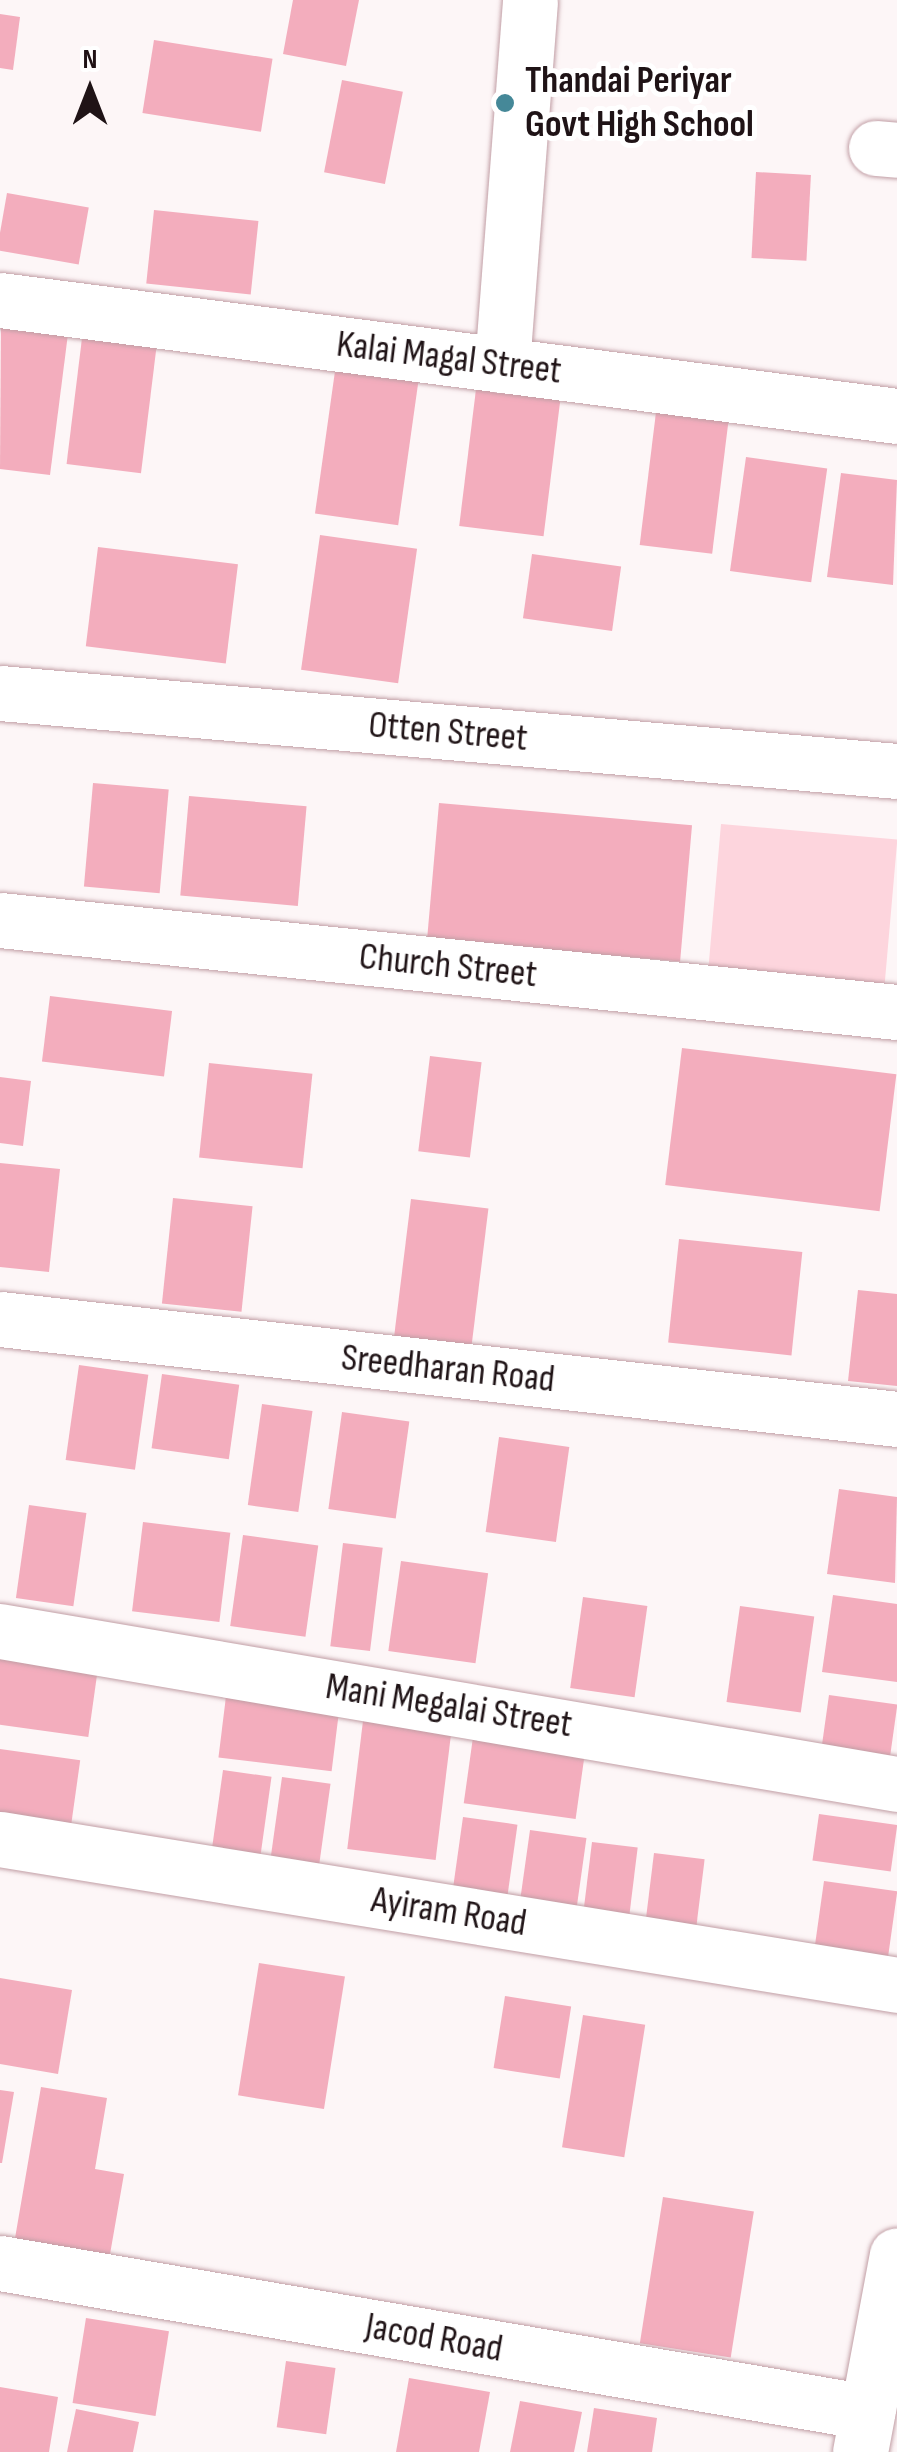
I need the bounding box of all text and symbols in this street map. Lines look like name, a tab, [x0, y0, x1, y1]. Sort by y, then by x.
north arrow	[40, 40, 140, 140]
text: N	[83, 43, 97, 76]
place label: Thandai Periyar Govt High School	[525, 58, 754, 147]
marker: Thandai Periyar Govt High School	[494, 92, 516, 114]
street label: Kalai Magal Street	[334, 322, 564, 394]
street label: Otten Street	[367, 702, 529, 762]
street label: Church Street	[357, 934, 539, 998]
street label: Sreedharan Road	[339, 1335, 557, 1403]
street label: Mani Megalai Street	[323, 1664, 575, 1748]
street label: Ayiram Road	[368, 1877, 530, 1947]
street label: Jacod Road	[362, 2304, 506, 2372]

